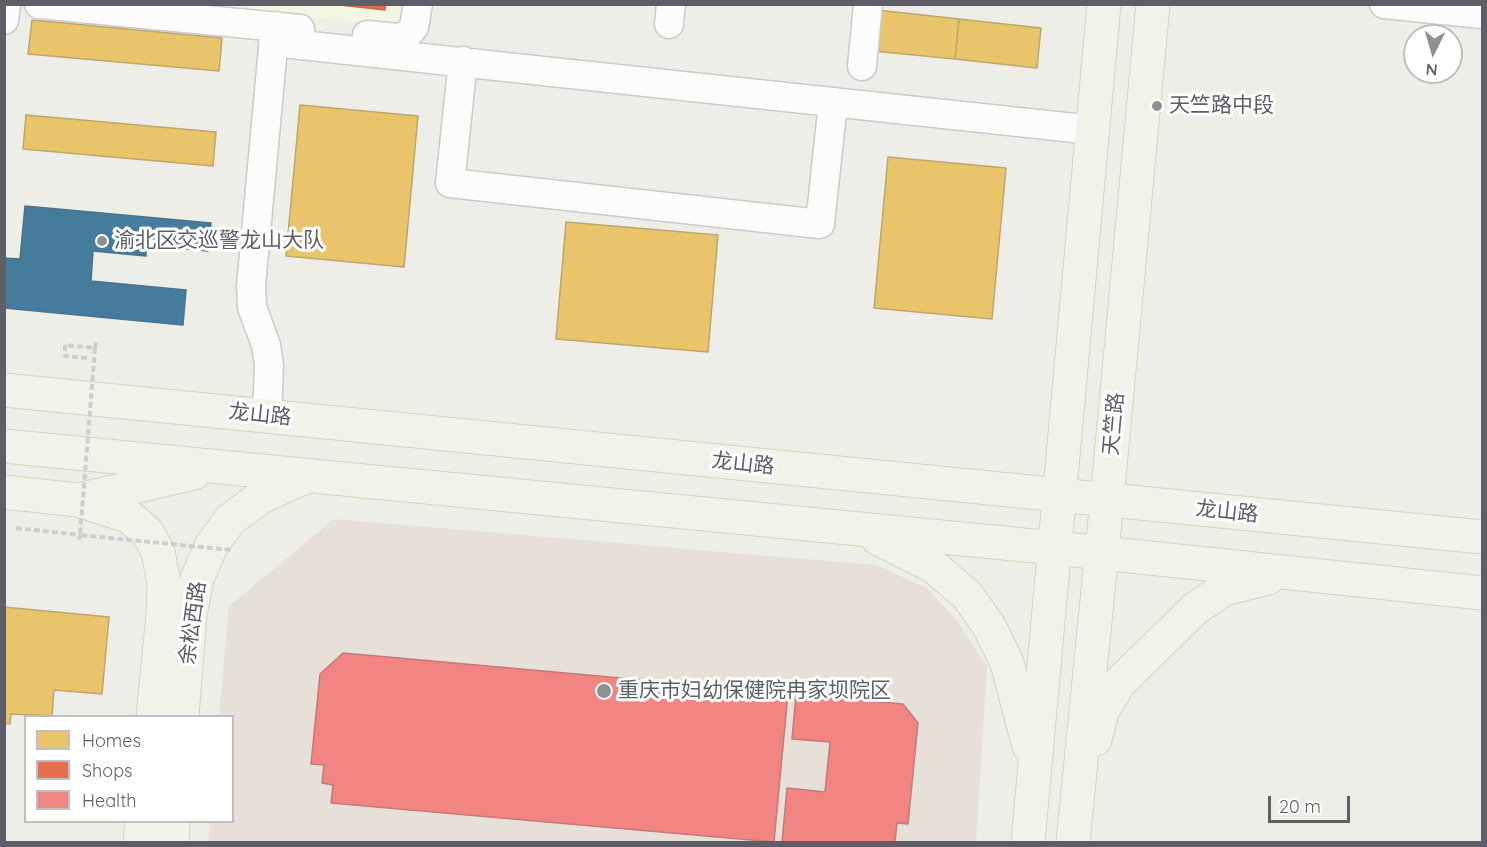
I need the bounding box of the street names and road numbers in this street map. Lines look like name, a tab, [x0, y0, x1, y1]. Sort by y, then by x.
street label: 天竺路	[1099, 392, 1129, 456]
street label: 龙山路	[227, 399, 293, 431]
street label: 龙山路	[710, 448, 776, 480]
street label: 龙山路	[1194, 496, 1260, 528]
street label: 余松西路	[175, 580, 211, 666]

